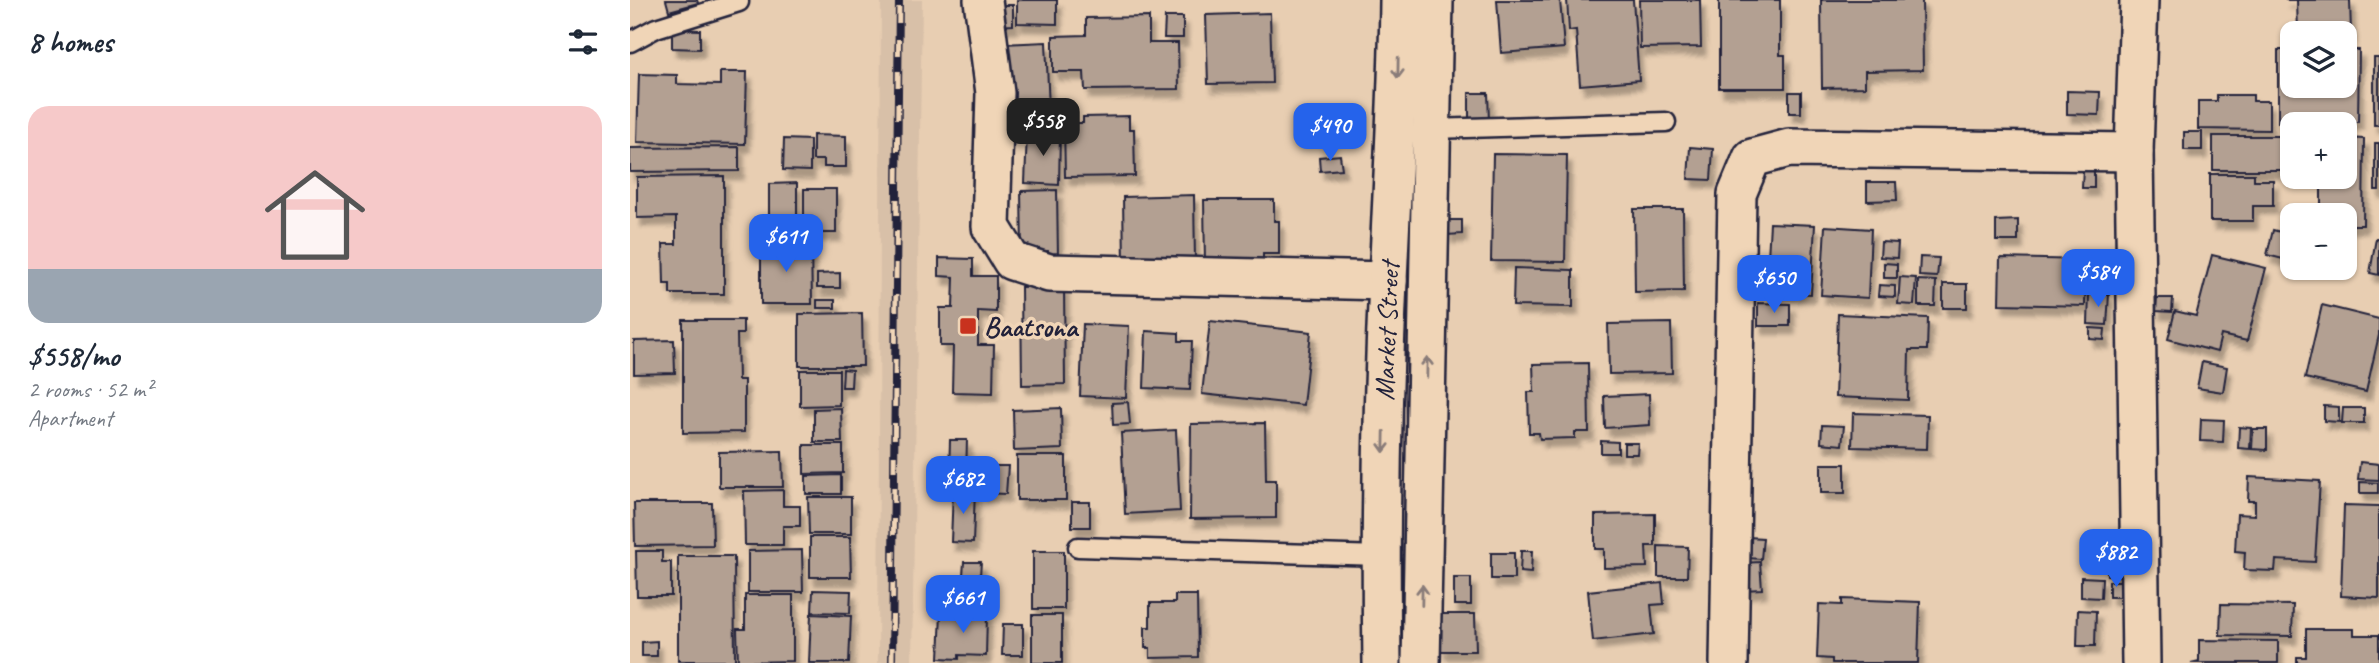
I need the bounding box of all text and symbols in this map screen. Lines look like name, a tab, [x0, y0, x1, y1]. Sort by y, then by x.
map controls	[2280, 21, 2357, 280]
button: layers	[2280, 21, 2357, 98]
text: 8 homes	[28, 23, 113, 61]
icon: filters	[564, 23, 602, 61]
one-way arrow	[1391, 56, 1405, 79]
pin: $558	[1002, 99, 1084, 158]
pin: $490	[1289, 104, 1371, 163]
text: $558	[1023, 106, 1063, 135]
text: $490	[1309, 111, 1351, 140]
button: +	[2280, 112, 2357, 189]
icon: home	[252, 152, 378, 278]
button: −	[2280, 203, 2357, 280]
pin: $611	[745, 215, 827, 274]
text: $611	[765, 222, 807, 251]
pin: $584	[2057, 250, 2139, 309]
pin: $650	[1733, 256, 1815, 315]
street label: Market Street	[1366, 257, 1406, 401]
text: $584	[2077, 257, 2119, 286]
text: $650	[1753, 263, 1795, 292]
place label: Baatsona	[984, 309, 1080, 344]
marker: Baatsona	[958, 316, 978, 336]
text: $558/mo	[28, 337, 119, 375]
one-way arrow	[1420, 356, 1433, 379]
text: 2 rooms · 52 m²	[28, 375, 152, 404]
text: Apartment	[28, 404, 113, 433]
one-way arrow	[1377, 431, 1390, 454]
pin: $682	[922, 456, 1004, 516]
text: $682	[942, 464, 984, 493]
pin: $882	[2075, 530, 2157, 589]
text: $882	[2095, 537, 2137, 566]
pin: $661	[922, 576, 1004, 635]
text: $661	[942, 583, 984, 612]
one-way arrow	[1415, 584, 1429, 607]

